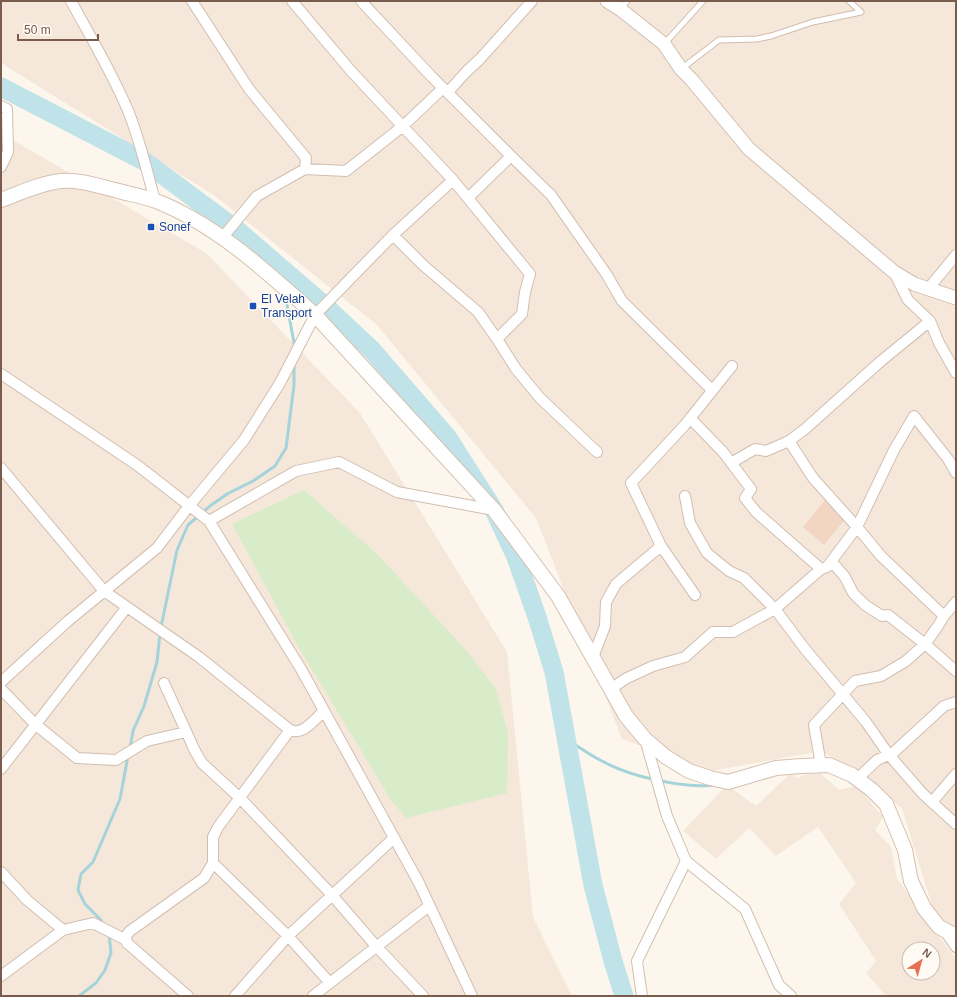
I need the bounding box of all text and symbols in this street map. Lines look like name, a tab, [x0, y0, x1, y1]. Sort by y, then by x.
scale bar	[18, 16, 98, 42]
text: 50 m	[24, 23, 51, 37]
place label: Sonef	[159, 220, 191, 234]
marker: Sonef	[146, 222, 156, 232]
place label: El Velah Transport	[261, 292, 313, 320]
marker: El Velah Transport	[248, 301, 258, 311]
north arrow	[901, 941, 941, 981]
text: N	[920, 946, 934, 960]

